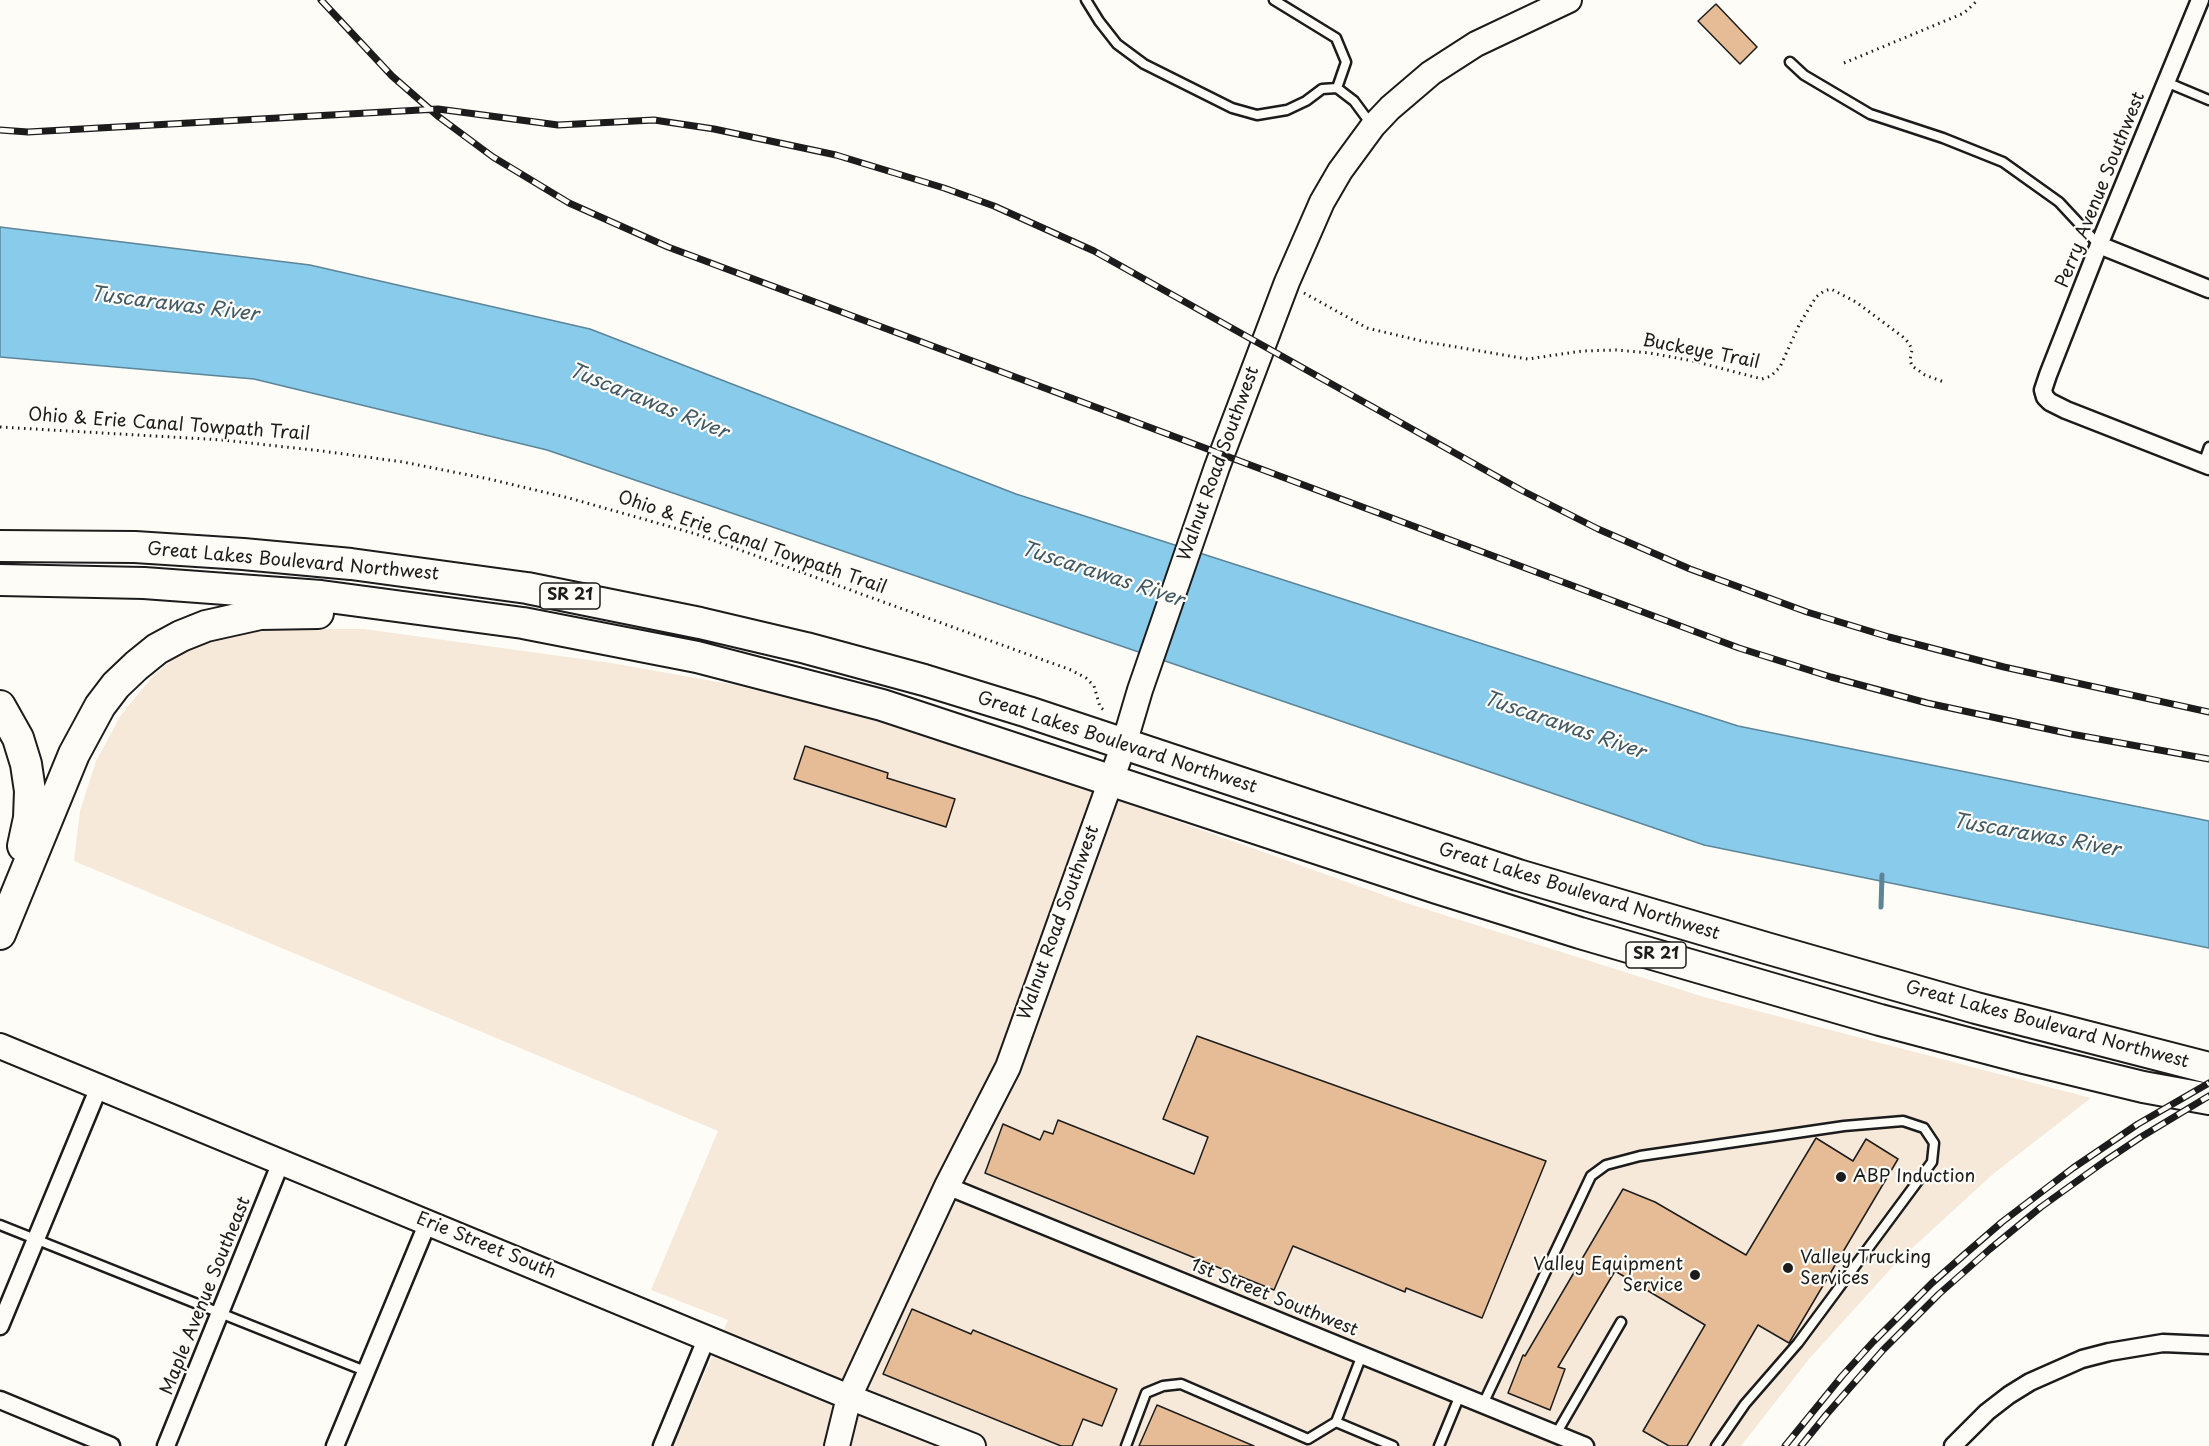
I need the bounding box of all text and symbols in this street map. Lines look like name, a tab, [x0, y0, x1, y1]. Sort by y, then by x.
street label: Perry Avenue Southwest	[2052, 89, 2150, 291]
water label: Tuscarawas River	[88, 283, 260, 327]
street label: Buckeye Trail	[1641, 330, 1761, 374]
water label: Tuscarawas River	[565, 359, 731, 445]
street label: Walnut Road Southwest	[1174, 364, 1264, 564]
street label: Ohio & Erie Canal Towpath Trail	[27, 404, 311, 446]
street label: Ohio & Erie Canal Towpath Trail	[615, 487, 889, 599]
water label: Tuscarawas River	[1018, 537, 1186, 613]
street label: Great Lakes Boulevard Northwest	[146, 538, 440, 586]
road number: SR 21	[540, 583, 600, 609]
water label: Tuscarawas River	[1480, 687, 1648, 765]
street label: Great Lakes Boulevard Northwest	[975, 688, 1259, 798]
water label: Tuscarawas River	[1950, 809, 2122, 863]
street label: Walnut Road Southwest	[1014, 823, 1104, 1023]
street label: Great Lakes Boulevard Northwest	[1436, 839, 1722, 945]
road number: SR 21	[1626, 942, 1686, 968]
street label: Great Lakes Boulevard Northwest	[1903, 977, 2191, 1073]
place label: ABP Induction	[1853, 1166, 1975, 1188]
marker: ABP Induction	[1834, 1170, 1848, 1184]
street label: Maple Avenue Southeast	[156, 1194, 256, 1398]
street label: Erie Street South	[413, 1208, 559, 1284]
place label: Valley Trucking Services	[1800, 1247, 1931, 1290]
place label: Valley Equipment Service	[1533, 1254, 1683, 1296]
street label: 1st Street Southwest	[1187, 1255, 1361, 1341]
marker: Valley Trucking Services	[1781, 1261, 1795, 1275]
marker: Valley Equipment Service	[1688, 1268, 1702, 1282]

